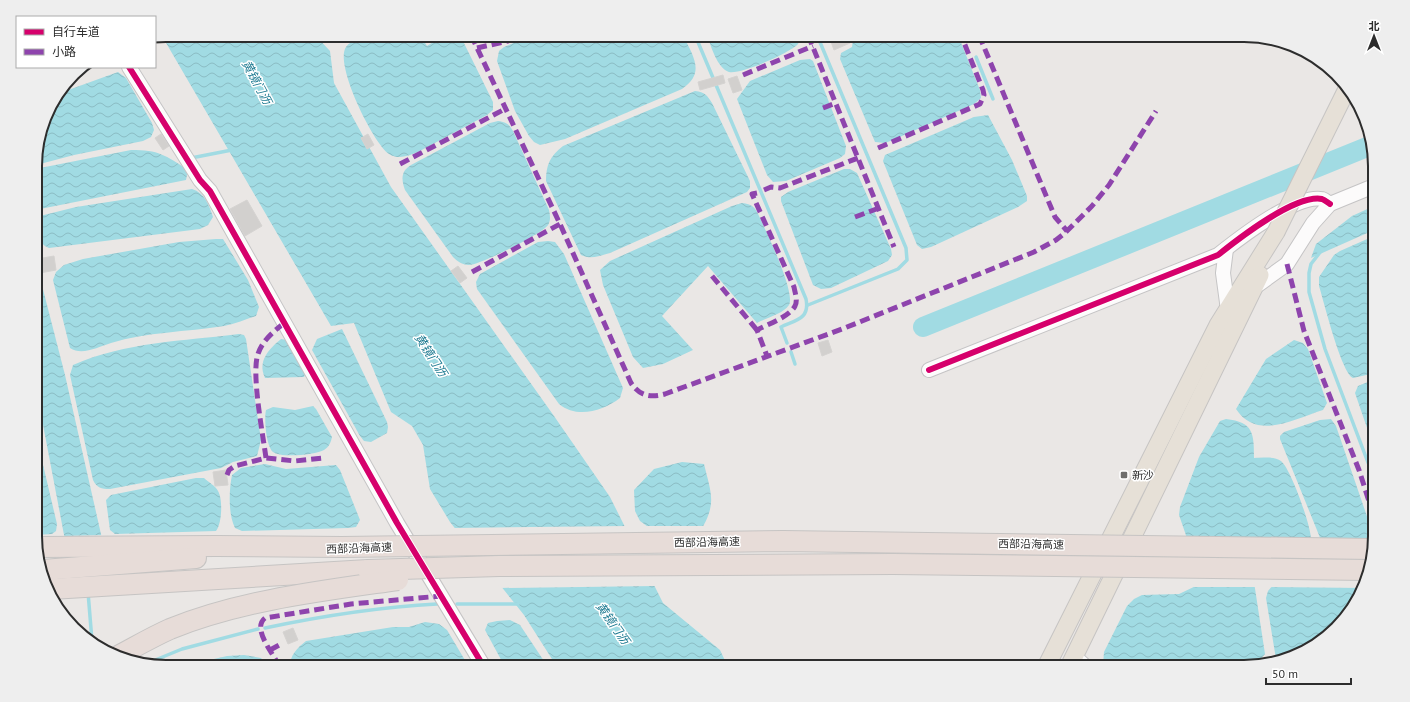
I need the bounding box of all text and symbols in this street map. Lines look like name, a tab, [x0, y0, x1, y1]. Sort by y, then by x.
legend	[16, 16, 156, 68]
north arrow	[1354, 16, 1394, 56]
text: 北	[1369, 19, 1380, 33]
text: 自行车道	[52, 24, 100, 39]
text: 小路	[52, 44, 76, 59]
water label: 黄镜门沥	[239, 57, 276, 108]
water label: 黄镜门沥	[412, 331, 451, 381]
place label: 新沙	[1132, 468, 1154, 482]
marker: 新沙	[1119, 470, 1129, 480]
street label: 西部沿海高速	[674, 534, 740, 550]
street label: 西部沿海高速	[998, 536, 1064, 552]
street label: 西部沿海高速	[326, 540, 392, 556]
water label: 黄镜门沥	[593, 599, 634, 649]
scale bar	[1266, 660, 1351, 686]
text: 50 m	[1272, 666, 1298, 681]

